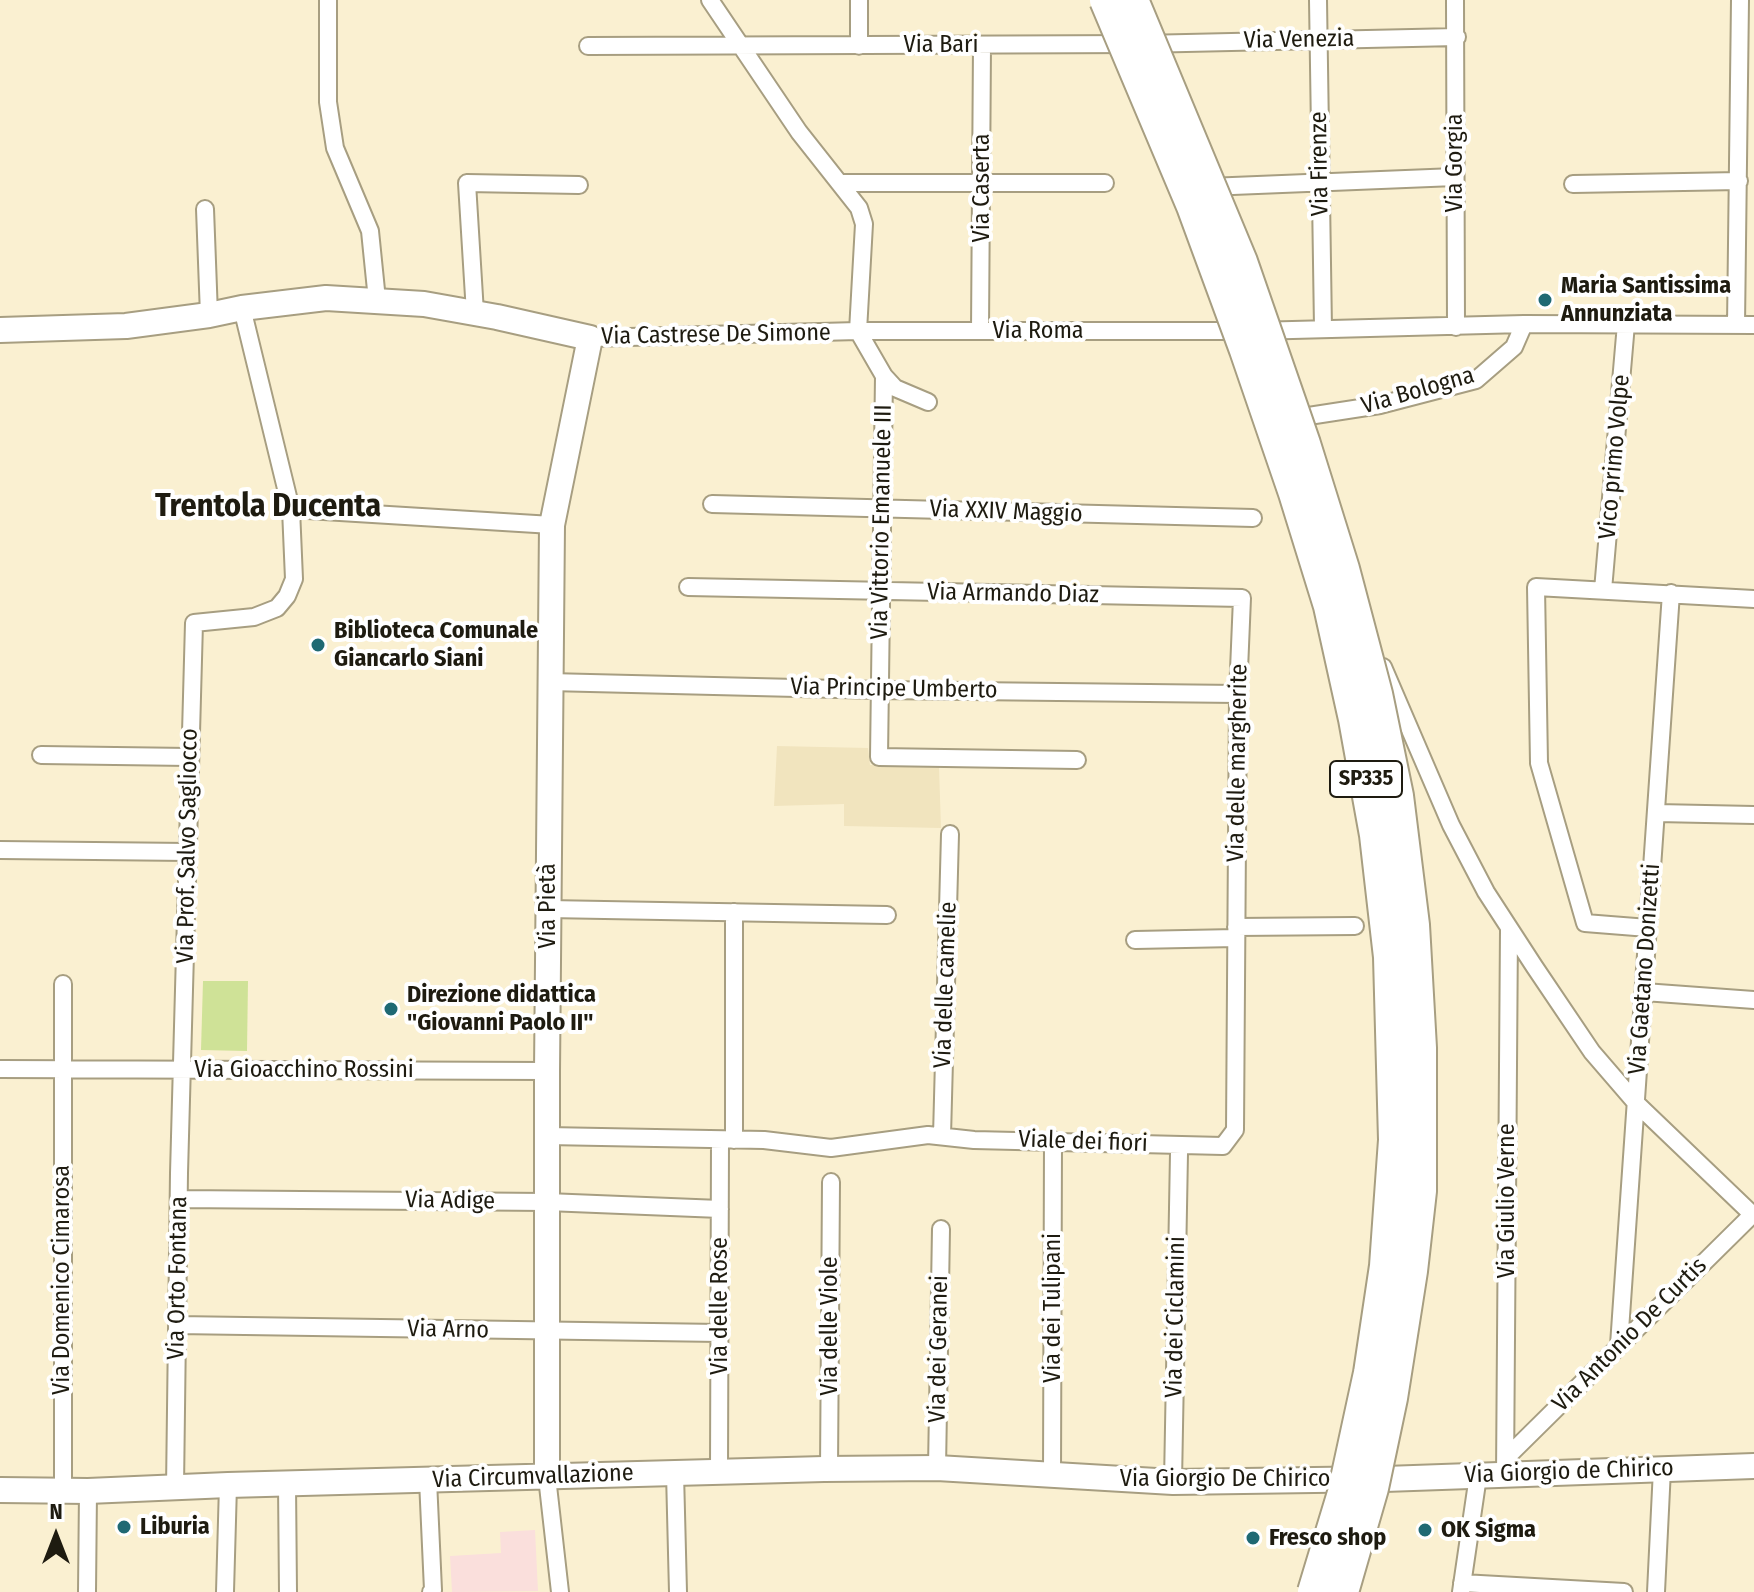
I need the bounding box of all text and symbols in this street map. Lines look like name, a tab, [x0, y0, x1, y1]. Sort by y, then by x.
street label: Via Venezia	[1243, 25, 1355, 55]
street label: Via Bari	[904, 31, 978, 59]
street label: Via Firenze	[1305, 111, 1335, 217]
street label: Via Gorgia	[1441, 113, 1469, 213]
street label: Via Caserta	[968, 133, 996, 243]
place label: Maria Santissima Annunziata	[1561, 272, 1731, 328]
marker: Maria Santissima Annunziata	[1536, 291, 1554, 309]
street label: Via Roma	[992, 317, 1084, 345]
street label: Via Castrese De Simone	[601, 319, 831, 351]
street label: Via Bologna	[1358, 361, 1478, 421]
street label: Vico primo Volpe	[1593, 373, 1637, 541]
street label: Via Vittorio Emanuele III	[866, 404, 898, 640]
district label: Trentola Ducenta	[155, 488, 381, 526]
street label: Via XXIV Maggio	[929, 495, 1083, 529]
street label: Via Armando Diaz	[927, 578, 1099, 610]
place label: Biblioteca Comunale Giancarlo Siani	[334, 617, 538, 673]
marker: Biblioteca Comunale Giancarlo Siani	[309, 636, 327, 654]
street label: Via delle margherite	[1222, 664, 1254, 862]
street label: Via Principe Umberto	[790, 673, 998, 705]
street label: Via Prof. Salvo Sagliocco	[172, 728, 204, 964]
road number: SP335	[1330, 761, 1402, 797]
street label: Via Gaetano Donizetti	[1623, 862, 1667, 1076]
street label: Via Pietà	[534, 863, 562, 949]
street label: Via delle camelie	[929, 901, 963, 1069]
place label: Direzione didattica "Giovanni Paolo II"	[407, 981, 596, 1037]
marker: Direzione didattica "Giovanni Paolo II"	[382, 1000, 400, 1018]
street label: Via Gioacchino Rossini	[194, 1056, 414, 1084]
street label: Via Giulio Verne	[1493, 1123, 1521, 1279]
street label: Viale dei fiori	[1018, 1125, 1148, 1159]
street label: Via Domenico Cimarosa	[48, 1165, 76, 1395]
street label: Via Adige	[405, 1186, 495, 1216]
street label: Via Orto Fontana	[162, 1196, 194, 1360]
street label: Via dei Tulipani	[1039, 1233, 1067, 1383]
street label: Via dei Ciclamini	[1160, 1236, 1192, 1398]
street label: Via delle Rose	[706, 1237, 734, 1375]
street label: Via Antonio De Curtis	[1547, 1252, 1713, 1418]
street label: Via delle Viole	[816, 1256, 844, 1396]
street label: Via dei Geranei	[923, 1275, 955, 1423]
street label: Via Arno	[407, 1315, 489, 1345]
street label: Via Giorgio de Chirico	[1464, 1454, 1674, 1490]
street label: Via Circumvallazione	[432, 1459, 634, 1495]
street label: Via Giorgio De Chirico	[1120, 1465, 1330, 1493]
north arrow	[16, 1496, 96, 1576]
text: N	[49, 1498, 63, 1525]
place label: Liburia	[140, 1513, 210, 1541]
place label: OK Sigma	[1441, 1516, 1536, 1544]
marker: Liburia	[115, 1518, 133, 1536]
marker: OK Sigma	[1416, 1521, 1434, 1539]
place label: Fresco shop	[1269, 1524, 1386, 1552]
marker: Fresco shop	[1244, 1529, 1262, 1547]

